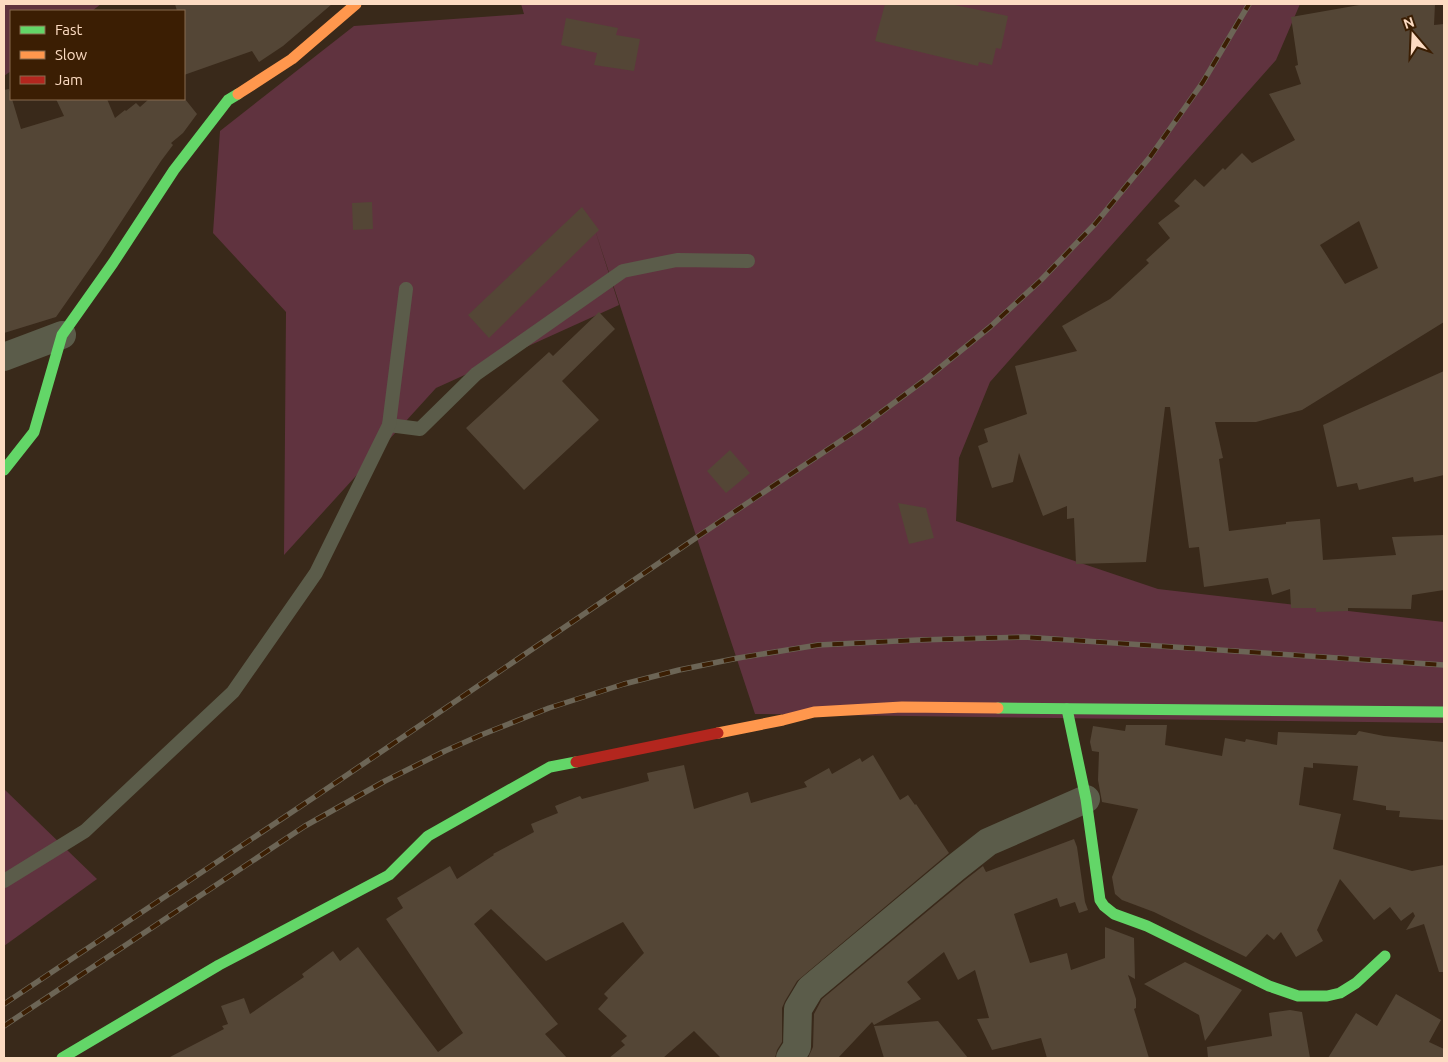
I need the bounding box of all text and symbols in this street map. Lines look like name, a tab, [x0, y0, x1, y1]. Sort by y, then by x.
legend	[10, 10, 185, 100]
north arrow	[1388, 10, 1438, 60]
text: N	[1401, 13, 1416, 32]
text: Fast	[55, 21, 83, 38]
text: Slow	[55, 46, 88, 63]
text: Jam	[55, 71, 83, 88]

